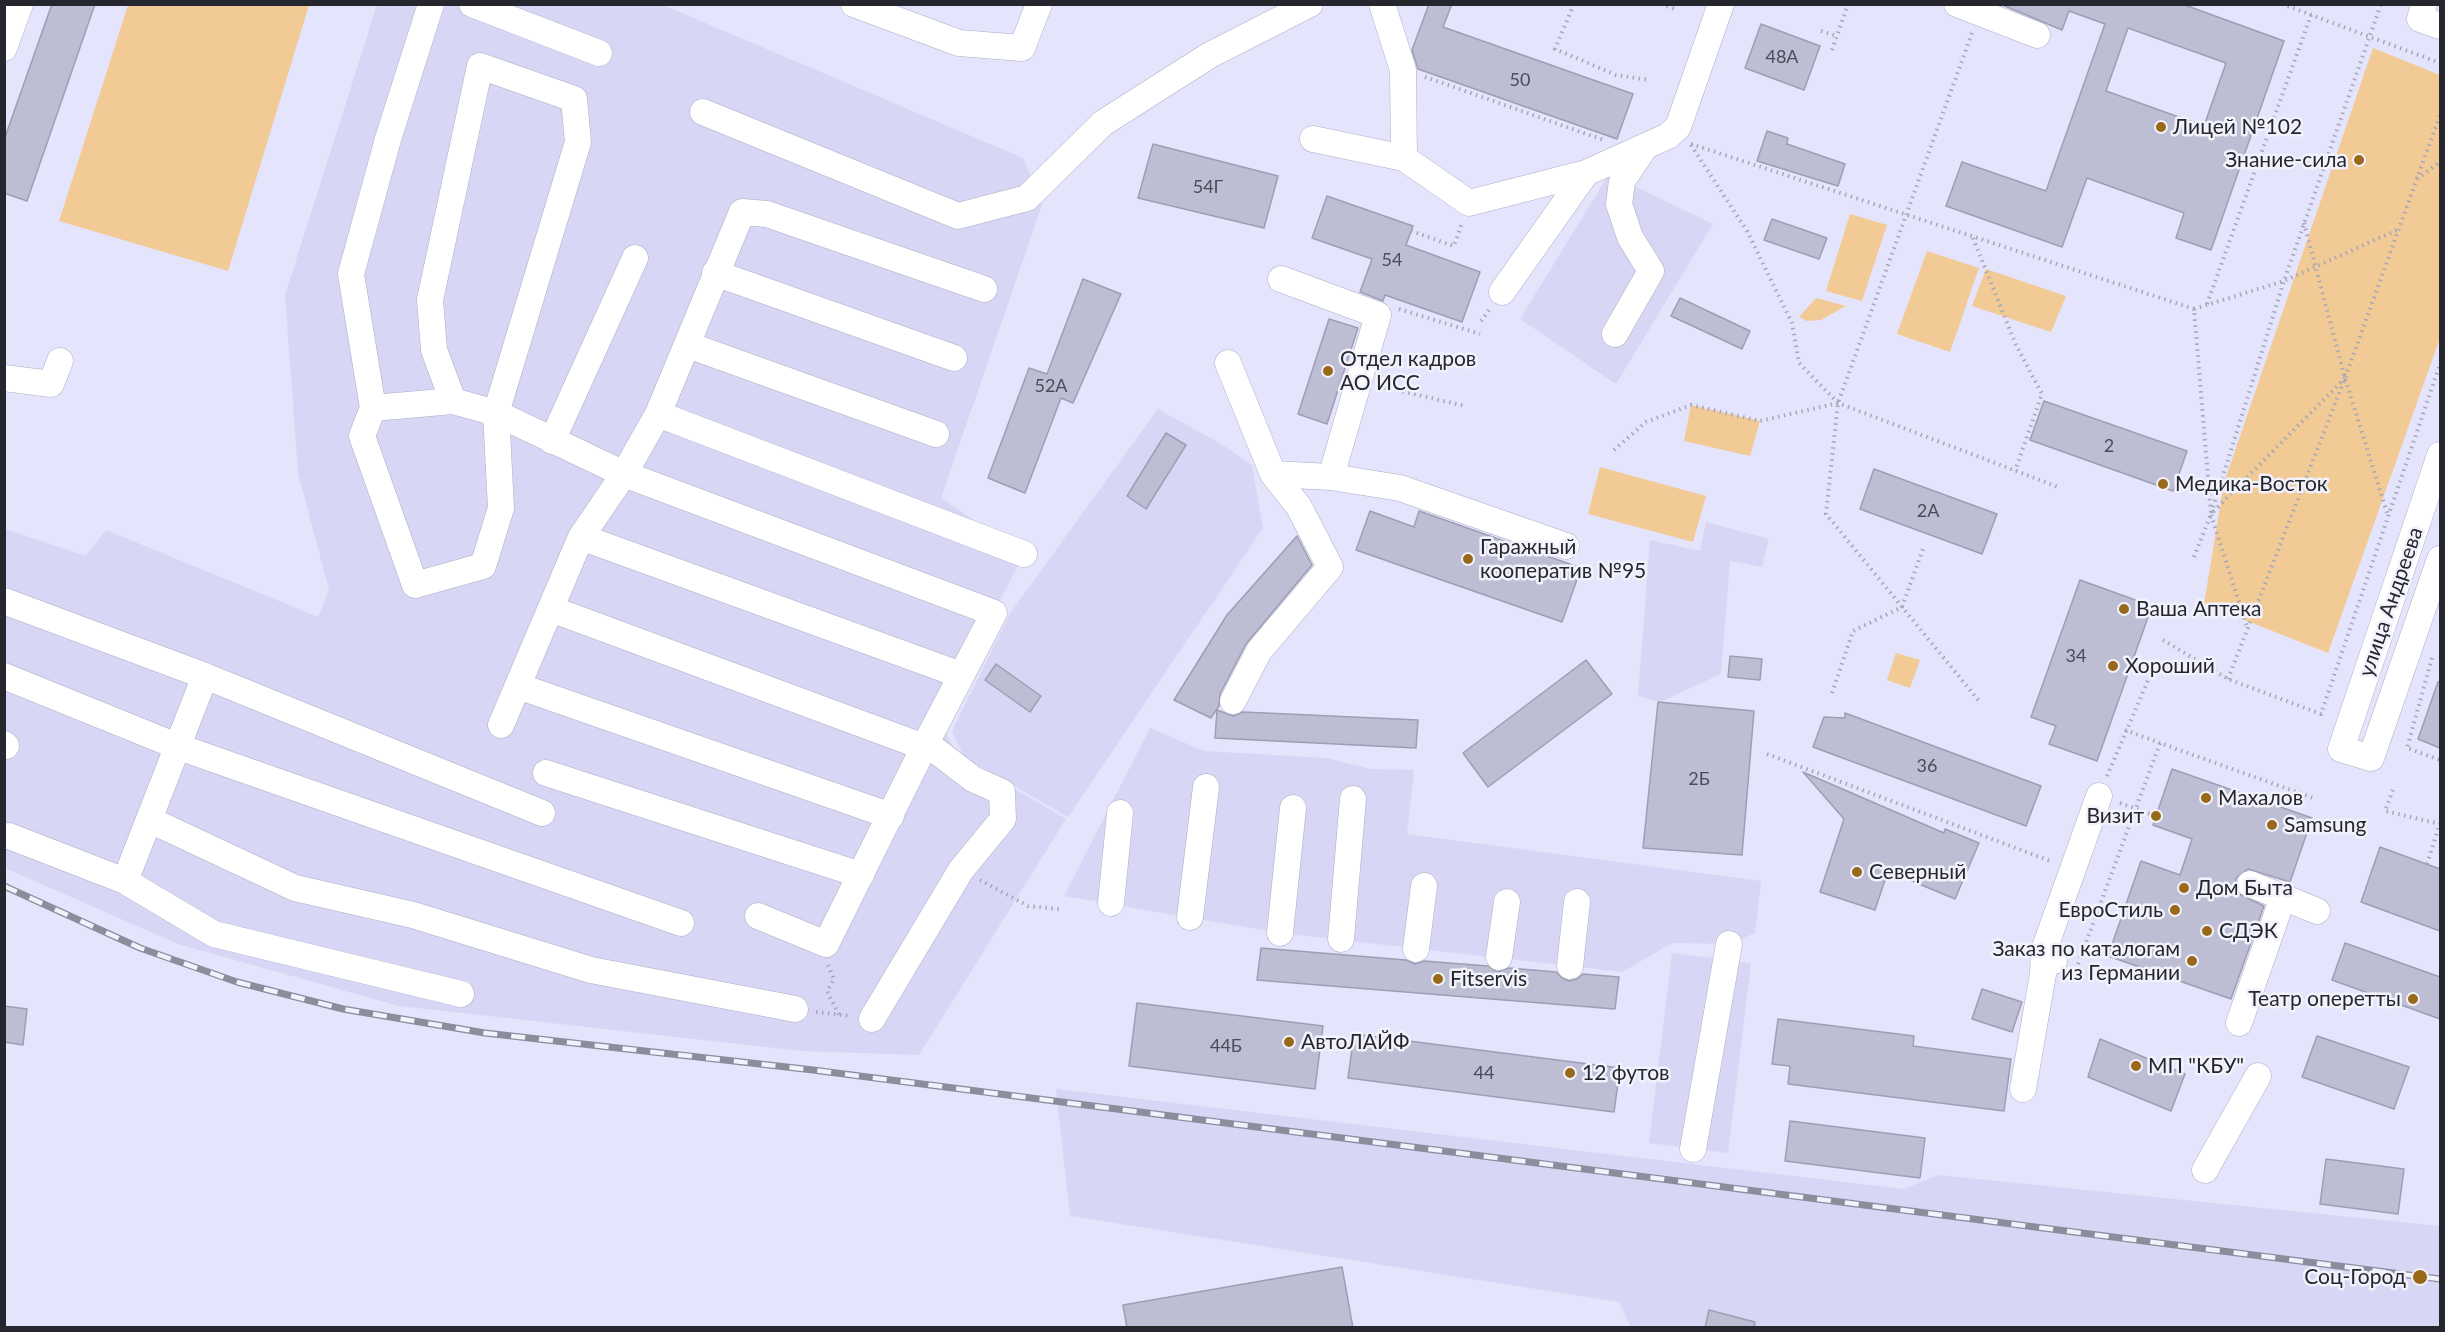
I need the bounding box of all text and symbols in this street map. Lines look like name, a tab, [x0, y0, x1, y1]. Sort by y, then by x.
house number: 48А	[1765, 46, 1799, 68]
house number: 50	[1510, 69, 1530, 91]
place label: Лицей №102	[2173, 114, 2302, 140]
marker: Лицей №102	[2154, 120, 2168, 134]
place label: Знание-сила	[2225, 147, 2347, 173]
marker: Знание-сила	[2352, 153, 2366, 167]
house number: 54Г	[1193, 176, 1223, 198]
house number: 54	[1382, 249, 1402, 271]
place label: Отдел кадров АО ИСС	[1340, 346, 1476, 396]
marker: Отдел кадров АО ИСС	[1321, 364, 1335, 378]
house number: 52А	[1034, 375, 1068, 397]
house number: 2	[2104, 435, 2114, 457]
place label: Медика-Восток	[2175, 471, 2328, 497]
marker: Медика-Восток	[2156, 477, 2170, 491]
house number: 2А	[1917, 500, 1939, 522]
street label: улица Андреева	[2354, 524, 2428, 680]
place label: Гаражный кооператив №95	[1480, 534, 1646, 584]
marker: Гаражный кооператив №95	[1461, 552, 1475, 566]
place label: Ваша Аптека	[2136, 596, 2261, 622]
marker: Ваша Аптека	[2117, 602, 2131, 616]
house number: 34	[2066, 645, 2086, 667]
place label: Хороший	[2125, 653, 2215, 679]
marker: Хороший	[2106, 659, 2120, 673]
house number: 36	[1917, 755, 1937, 777]
house number: 2Б	[1688, 768, 1710, 790]
place label: Махалов	[2218, 785, 2303, 811]
marker: Махалов	[2199, 791, 2213, 805]
place label: Визит	[2086, 803, 2144, 829]
marker: Визит	[2149, 809, 2163, 823]
place label: Samsung	[2284, 812, 2366, 838]
marker: Samsung	[2265, 818, 2279, 832]
place label: Северный	[1869, 859, 1966, 885]
marker: Северный	[1850, 865, 1864, 879]
place label: Дом Быта	[2196, 875, 2293, 901]
marker: Дом Быта	[2177, 881, 2191, 895]
place label: ЕвроСтиль	[2058, 897, 2163, 923]
marker: ЕвроСтиль	[2168, 903, 2182, 917]
place label: СДЭК	[2219, 918, 2278, 944]
marker: СДЭК	[2200, 924, 2214, 938]
place label: Заказ по каталогам из Германии	[1992, 936, 2180, 986]
marker: Заказ по каталогам из Германии	[2185, 954, 2199, 968]
place label: Fitservis	[1450, 966, 1527, 992]
marker: Fitservis	[1431, 972, 1445, 986]
place label: Театр оперетты	[2248, 986, 2401, 1012]
marker: Театр оперетты	[2406, 992, 2420, 1006]
place label: АвтоЛАЙФ	[1301, 1029, 1409, 1055]
house number: 44Б	[1210, 1035, 1242, 1057]
marker: АвтоЛАЙФ	[1282, 1035, 1296, 1049]
place label: МП "КБУ"	[2148, 1053, 2244, 1079]
marker: МП "КБУ"	[2129, 1059, 2143, 1073]
place label: 12 футов	[1582, 1060, 1670, 1086]
house number: 44	[1474, 1062, 1494, 1084]
marker: 12 футов	[1563, 1066, 1577, 1080]
place label: Соц-Город	[2304, 1264, 2406, 1290]
marker: Соц-Город	[2411, 1268, 2429, 1286]

